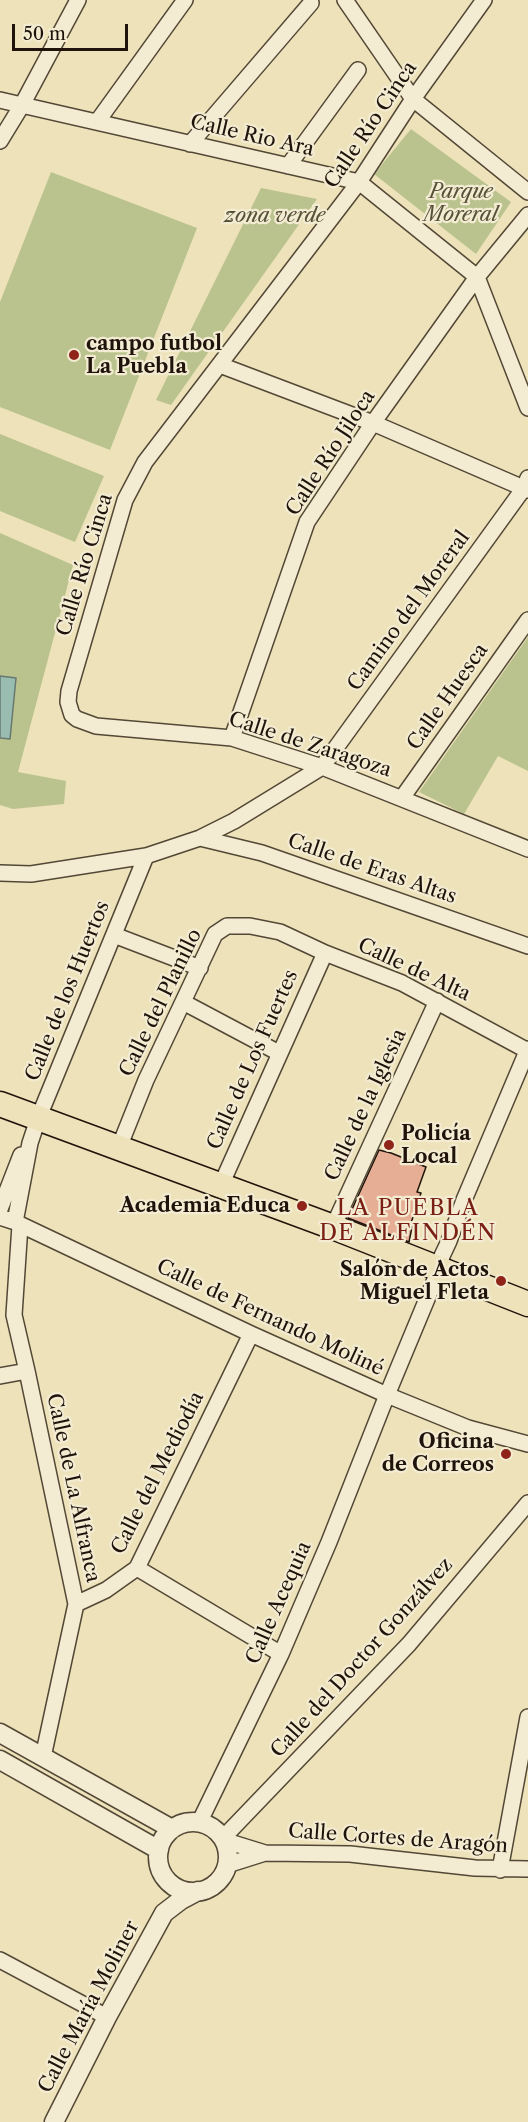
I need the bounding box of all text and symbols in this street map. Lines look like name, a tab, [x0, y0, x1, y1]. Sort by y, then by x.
scale bar	[15, 12, 130, 50]
text: 50 m	[23, 23, 66, 45]
street label: Calle Río Cinca	[320, 57, 422, 193]
street label: Calle Rio Ara	[188, 110, 316, 162]
park label: Parque Moreral	[424, 180, 498, 227]
park label: zona verde	[225, 204, 325, 228]
place label: campo futbol La Puebla	[86, 332, 222, 379]
marker: campo futbol La Puebla	[67, 348, 81, 362]
street label: Calle Río Jiloca	[281, 386, 381, 520]
street label: Calle Río Cinca	[52, 491, 118, 639]
street label: Camino del Moreral	[343, 526, 475, 696]
street label: Calle Huesca	[402, 639, 494, 755]
street label: Calle de Zaragoza	[226, 707, 394, 783]
street label: Calle de Eras Altas	[284, 829, 460, 909]
street label: Calle de los Huertos	[21, 897, 115, 1085]
street label: Calle del Planillo	[115, 925, 207, 1081]
street label: Calle de Alta	[354, 933, 474, 1007]
street label: Calle de Los Fuertes	[203, 966, 303, 1154]
street label: Calle de la Iglesia	[320, 1025, 412, 1185]
place label: Policía Local	[401, 1122, 471, 1169]
marker: Policía Local	[382, 1138, 396, 1152]
place label: Academia Educa	[120, 1194, 290, 1218]
district label: LA PUEBLA DE ALFINDÉN	[319, 1196, 497, 1248]
marker: Academia Educa	[295, 1199, 309, 1213]
street label: Calle de Fernando Moliné	[153, 1255, 387, 1381]
place label: Salón de Actos Miguel Fleta	[340, 1258, 489, 1305]
marker: Salón de Actos Miguel Fleta	[494, 1274, 508, 1288]
street label: Calle del Mediodía	[107, 1388, 209, 1558]
street label: Calle de La Alfranca	[41, 1391, 105, 1585]
place label: Oficina de Correos	[382, 1430, 494, 1477]
marker: Oficina de Correos	[499, 1447, 513, 1461]
street label: Calle Acequia	[241, 1538, 317, 1668]
street label: Calle del Doctor Gonzálvez	[266, 1553, 458, 1763]
street label: Calle Cortes de Aragón	[287, 1819, 509, 1859]
street label: Calle María Moliner	[33, 1917, 145, 2097]

